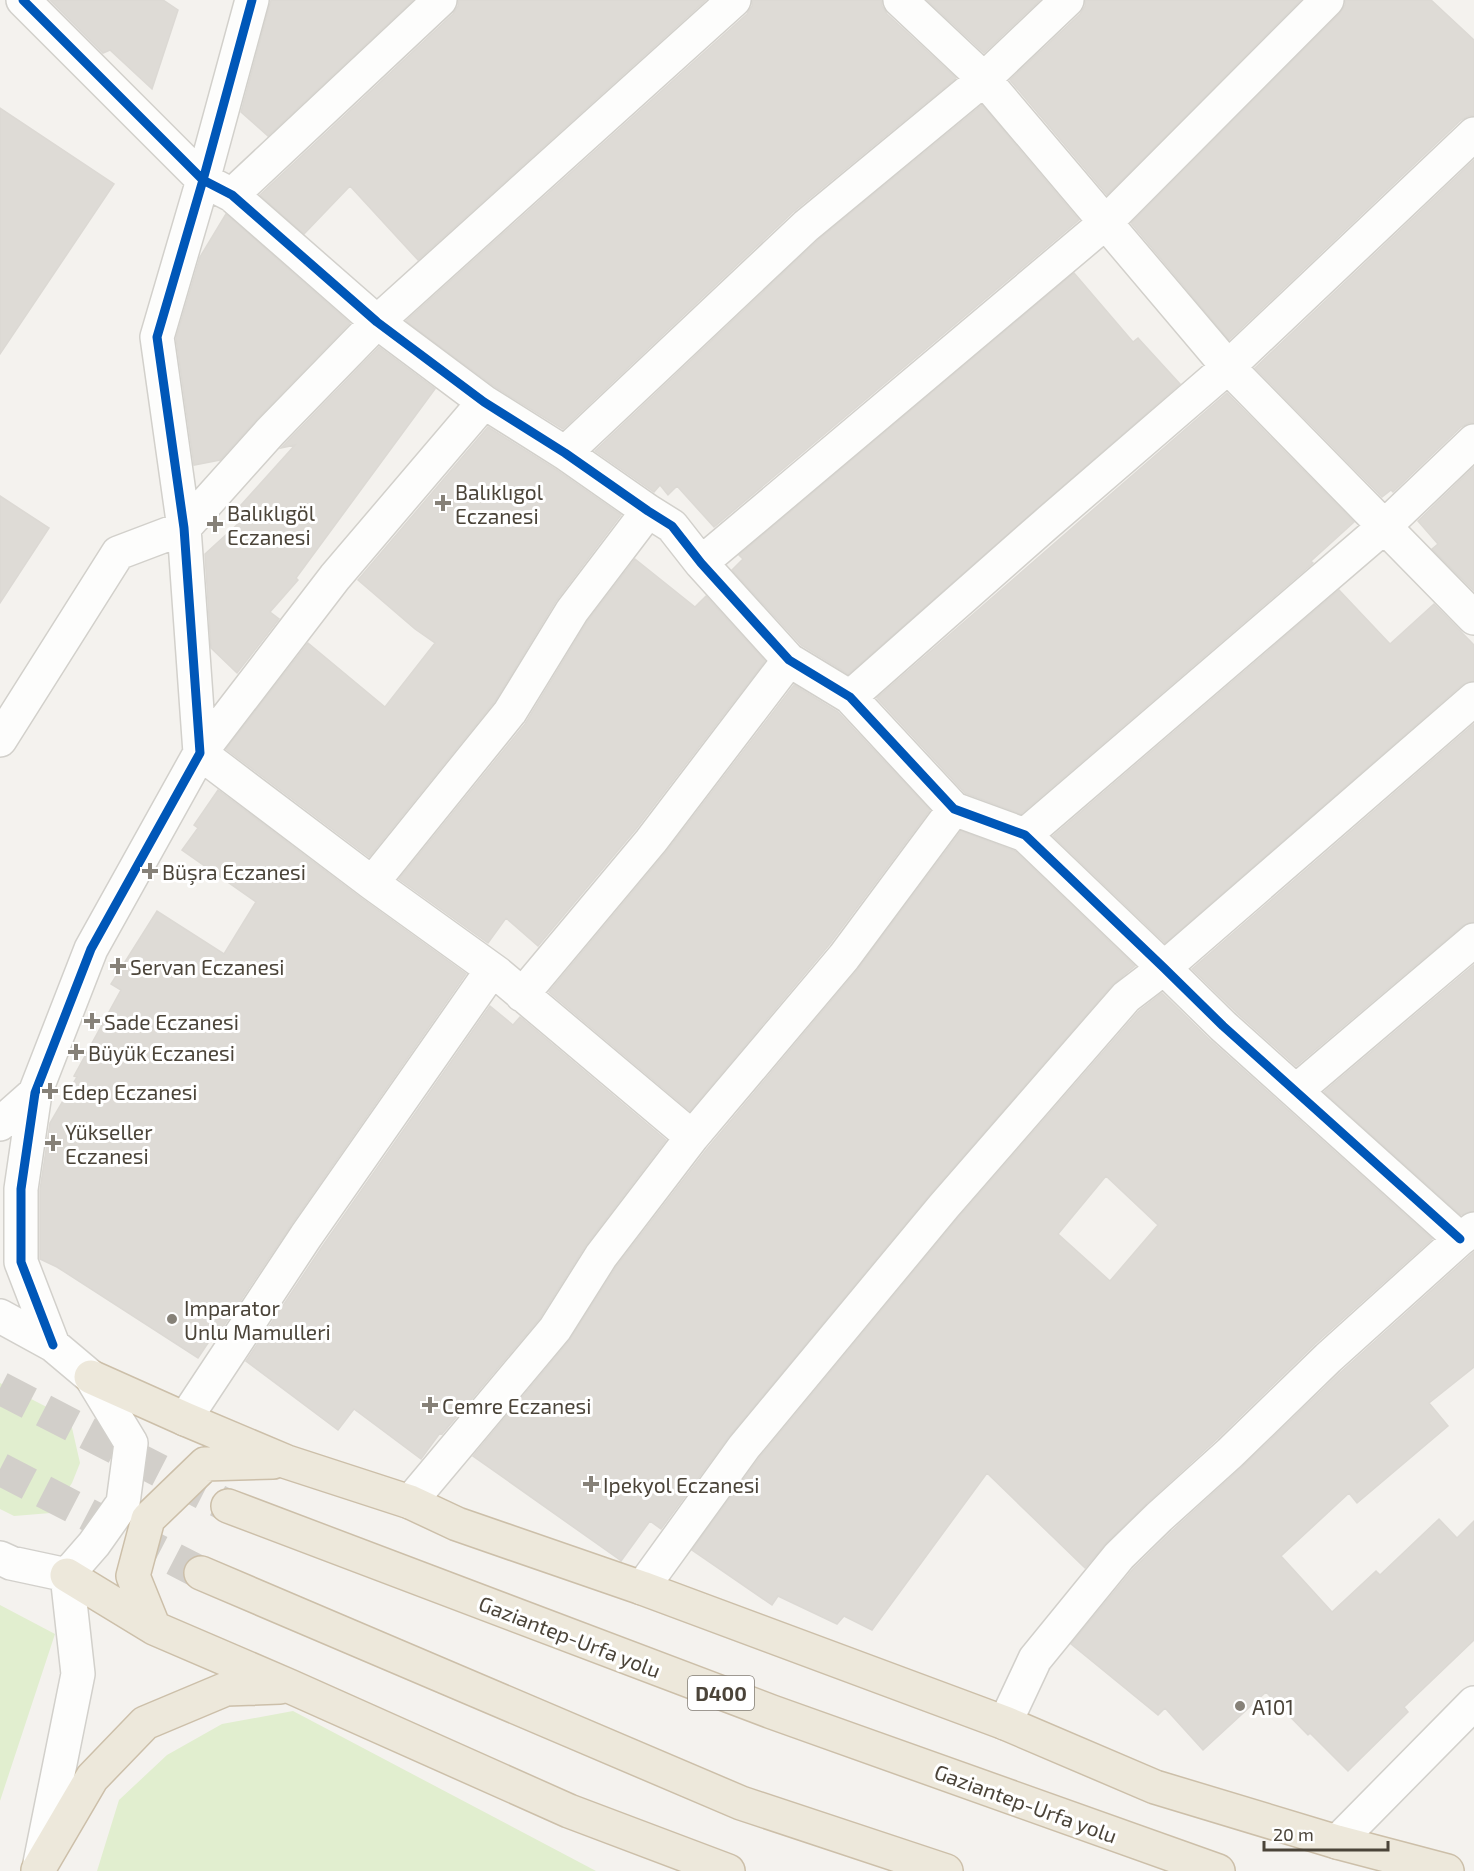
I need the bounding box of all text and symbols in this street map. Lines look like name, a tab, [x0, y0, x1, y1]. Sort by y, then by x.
place label: Balıklıgol Eczanesi	[455, 479, 544, 528]
marker: Balıklıgol Eczanesi	[436, 496, 450, 510]
place label: Balıklıgöl Eczanesi	[227, 500, 316, 549]
marker: Balıklıgöl Eczanesi	[208, 517, 222, 531]
place label: Büşra Eczanesi	[162, 859, 306, 886]
marker: Büşra Eczanesi	[143, 864, 157, 878]
place label: Servan Eczanesi	[130, 954, 285, 979]
marker: Servan Eczanesi	[111, 959, 125, 973]
place label: Sade Eczanesi	[104, 1009, 239, 1034]
marker: Sade Eczanesi	[85, 1014, 99, 1028]
place label: Büyük Eczanesi	[88, 1040, 235, 1065]
marker: Büyük Eczanesi	[69, 1045, 83, 1059]
place label: Edep Eczanesi	[62, 1079, 198, 1104]
marker: Edep Eczanesi	[43, 1084, 57, 1098]
place label: Yükseller Eczanesi	[65, 1119, 153, 1168]
marker: Yükseller Eczanesi	[46, 1136, 60, 1150]
place label: Imparator Unlu Mamulleri	[184, 1295, 331, 1344]
marker: Imparator Unlu Mamulleri	[165, 1312, 179, 1326]
place label: Cemre Eczanesi	[442, 1393, 591, 1418]
marker: Cemre Eczanesi	[423, 1398, 437, 1412]
place label: Ipekyol Eczanesi	[603, 1472, 760, 1497]
marker: Ipekyol Eczanesi	[584, 1477, 598, 1491]
street label: Gaziantep-Urfa yolu	[476, 1590, 664, 1682]
road number: D400	[688, 1676, 754, 1710]
place label: A101	[1252, 1694, 1294, 1719]
marker: A101	[1233, 1699, 1247, 1713]
street label: Gaziantep-Urfa yolu	[931, 1758, 1121, 1848]
scale bar	[1264, 1814, 1388, 1852]
text: 20 m	[1273, 1823, 1314, 1845]

